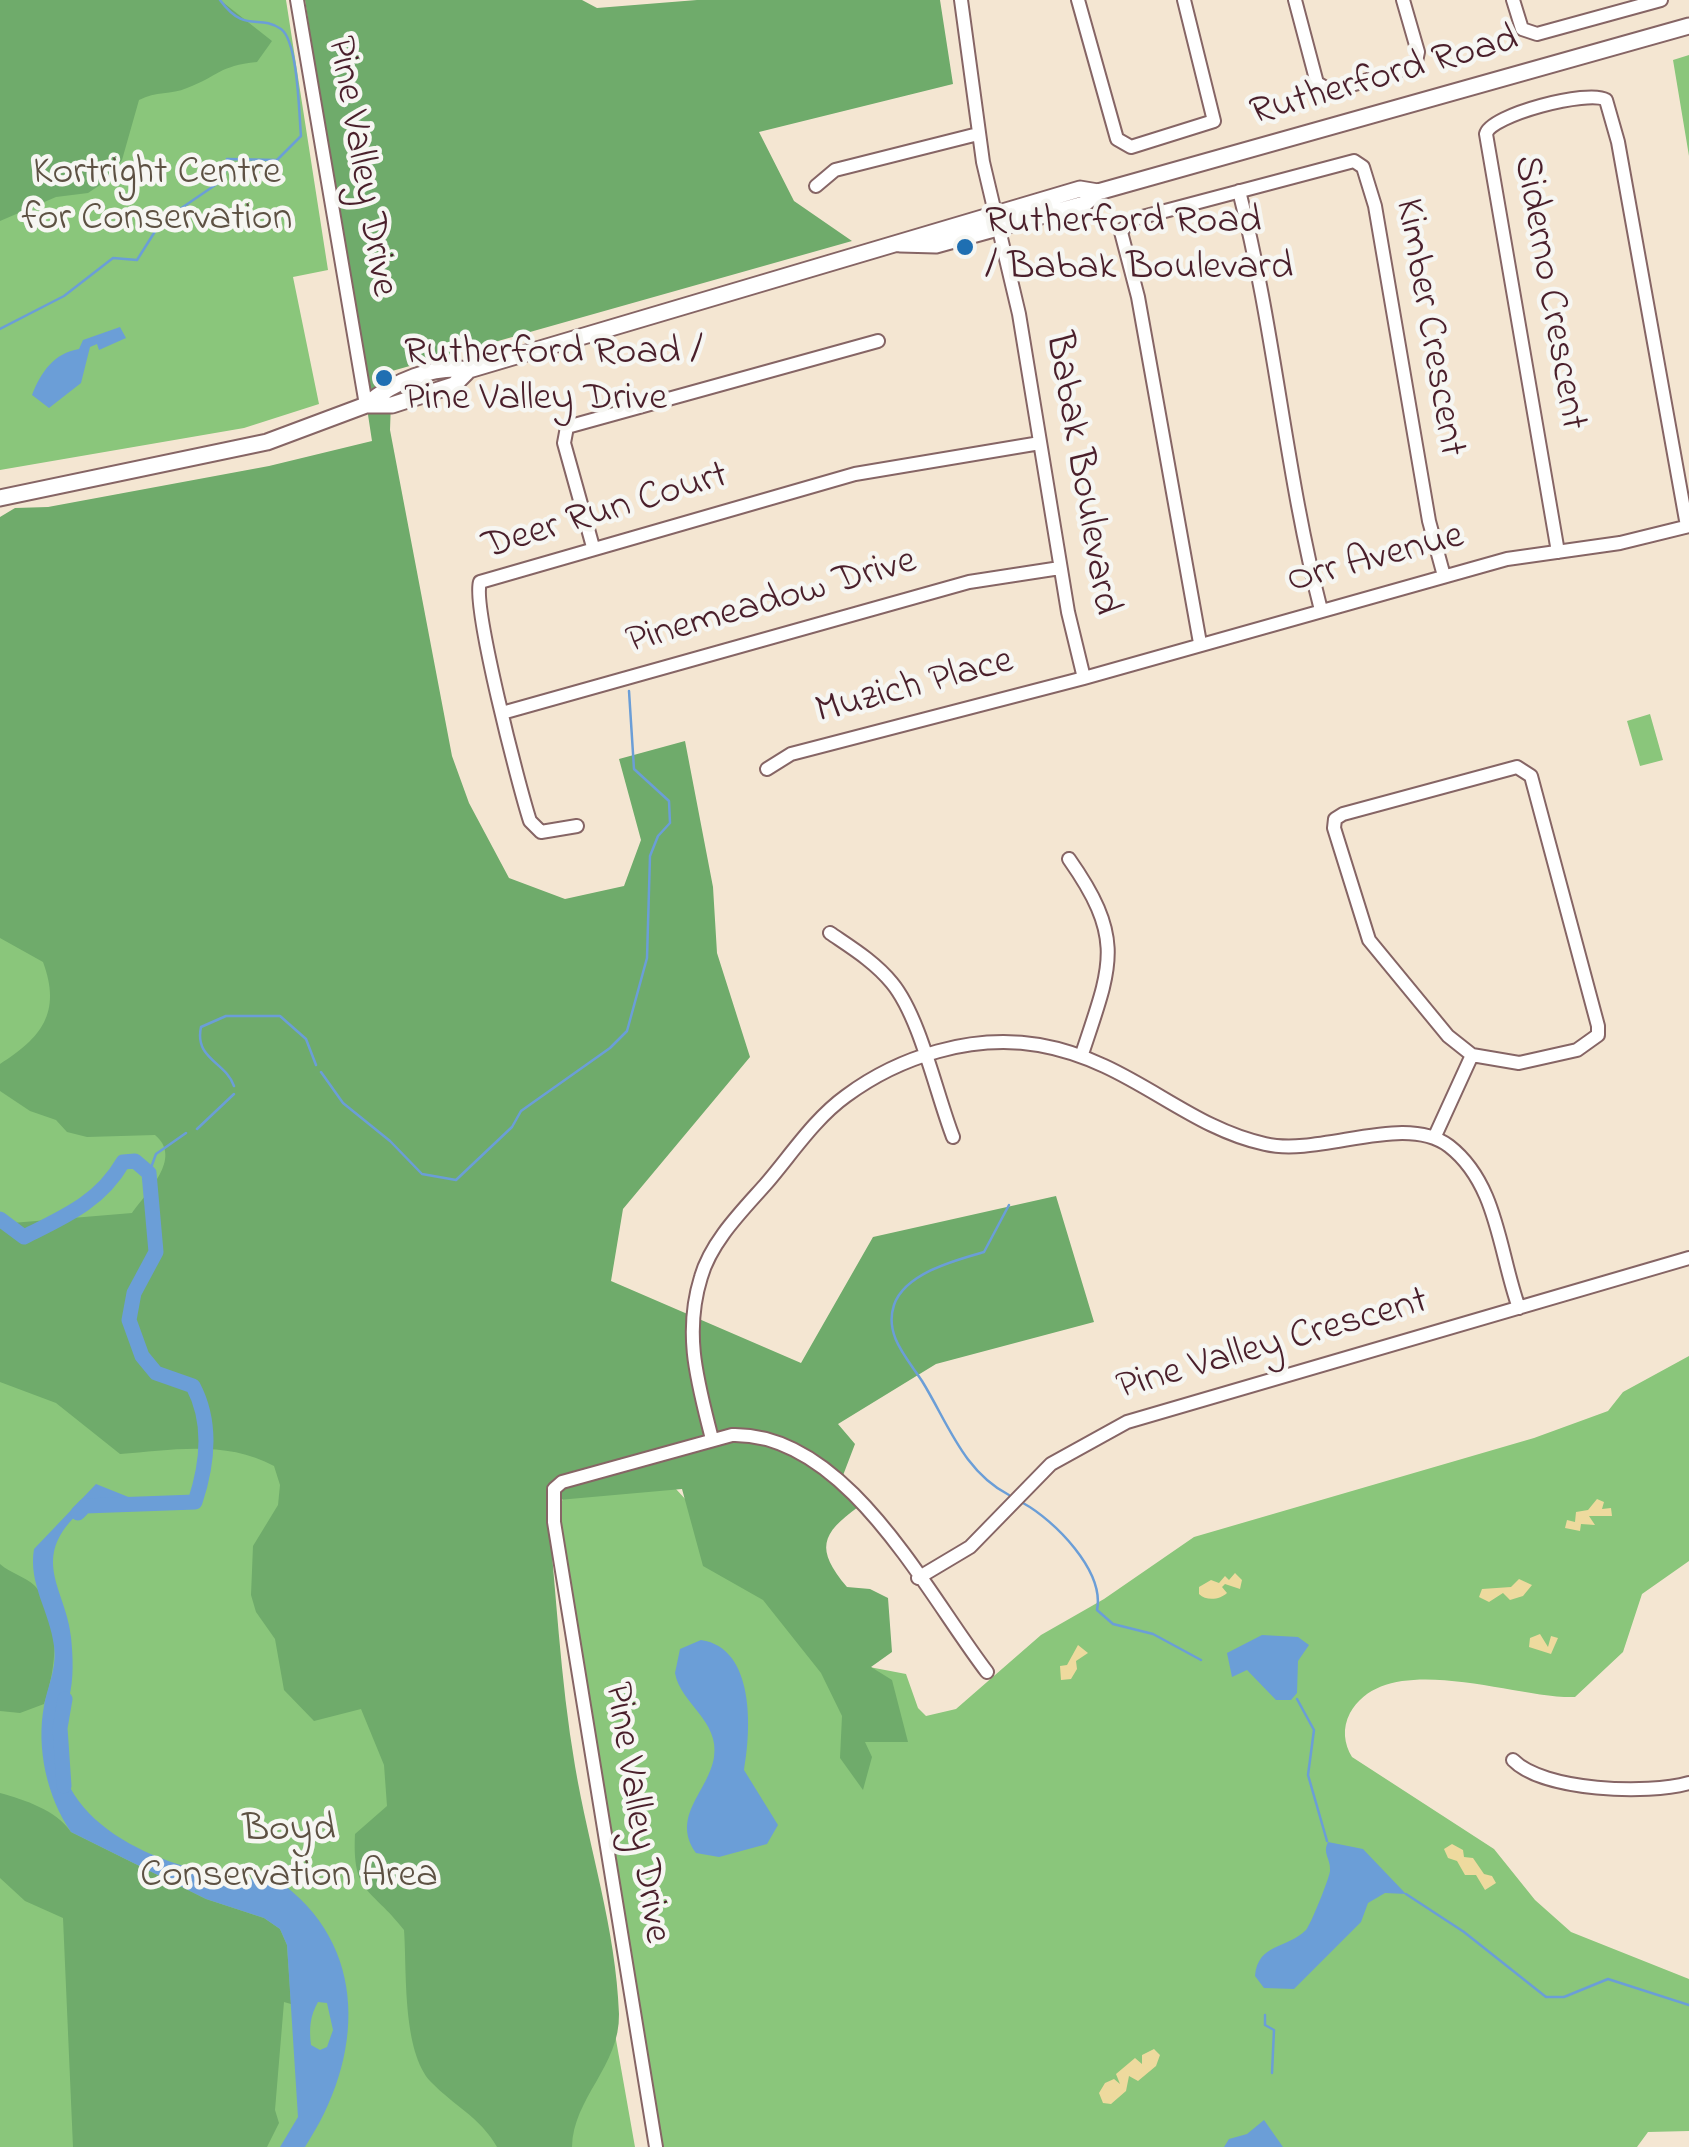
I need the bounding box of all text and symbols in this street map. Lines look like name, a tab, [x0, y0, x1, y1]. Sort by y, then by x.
street label: Rutherford Road	[1246, 18, 1524, 140]
street label: Pine Valley Drive	[313, 33, 405, 301]
park label: Kortright Centre for Conservation	[22, 151, 292, 245]
street label: Siderno Crescent	[1499, 152, 1595, 434]
street label: Kimber Crescent	[1381, 196, 1473, 460]
place label: Rutherford Road / Babak Boulevard	[985, 200, 1293, 294]
marker: Rutherford Road / Babak Boulevard	[954, 236, 976, 258]
street label: Babak Boulevard	[1031, 329, 1127, 619]
place label: Rutherford Road / Pine Valley Drive	[404, 331, 703, 425]
marker: Rutherford Road / Pine Valley Drive	[373, 367, 395, 389]
street label: Deer Run Court	[478, 454, 734, 574]
street label: Orr Avenue	[1283, 514, 1469, 608]
street label: Pinemeadow Drive	[622, 540, 922, 668]
street label: Muzich Place	[811, 640, 1019, 738]
street label: Pine Valley Crescent	[1112, 1280, 1434, 1414]
street label: Pine Valley Drive	[590, 1679, 678, 1947]
park label: Boyd Conservation Area	[140, 1808, 438, 1902]

